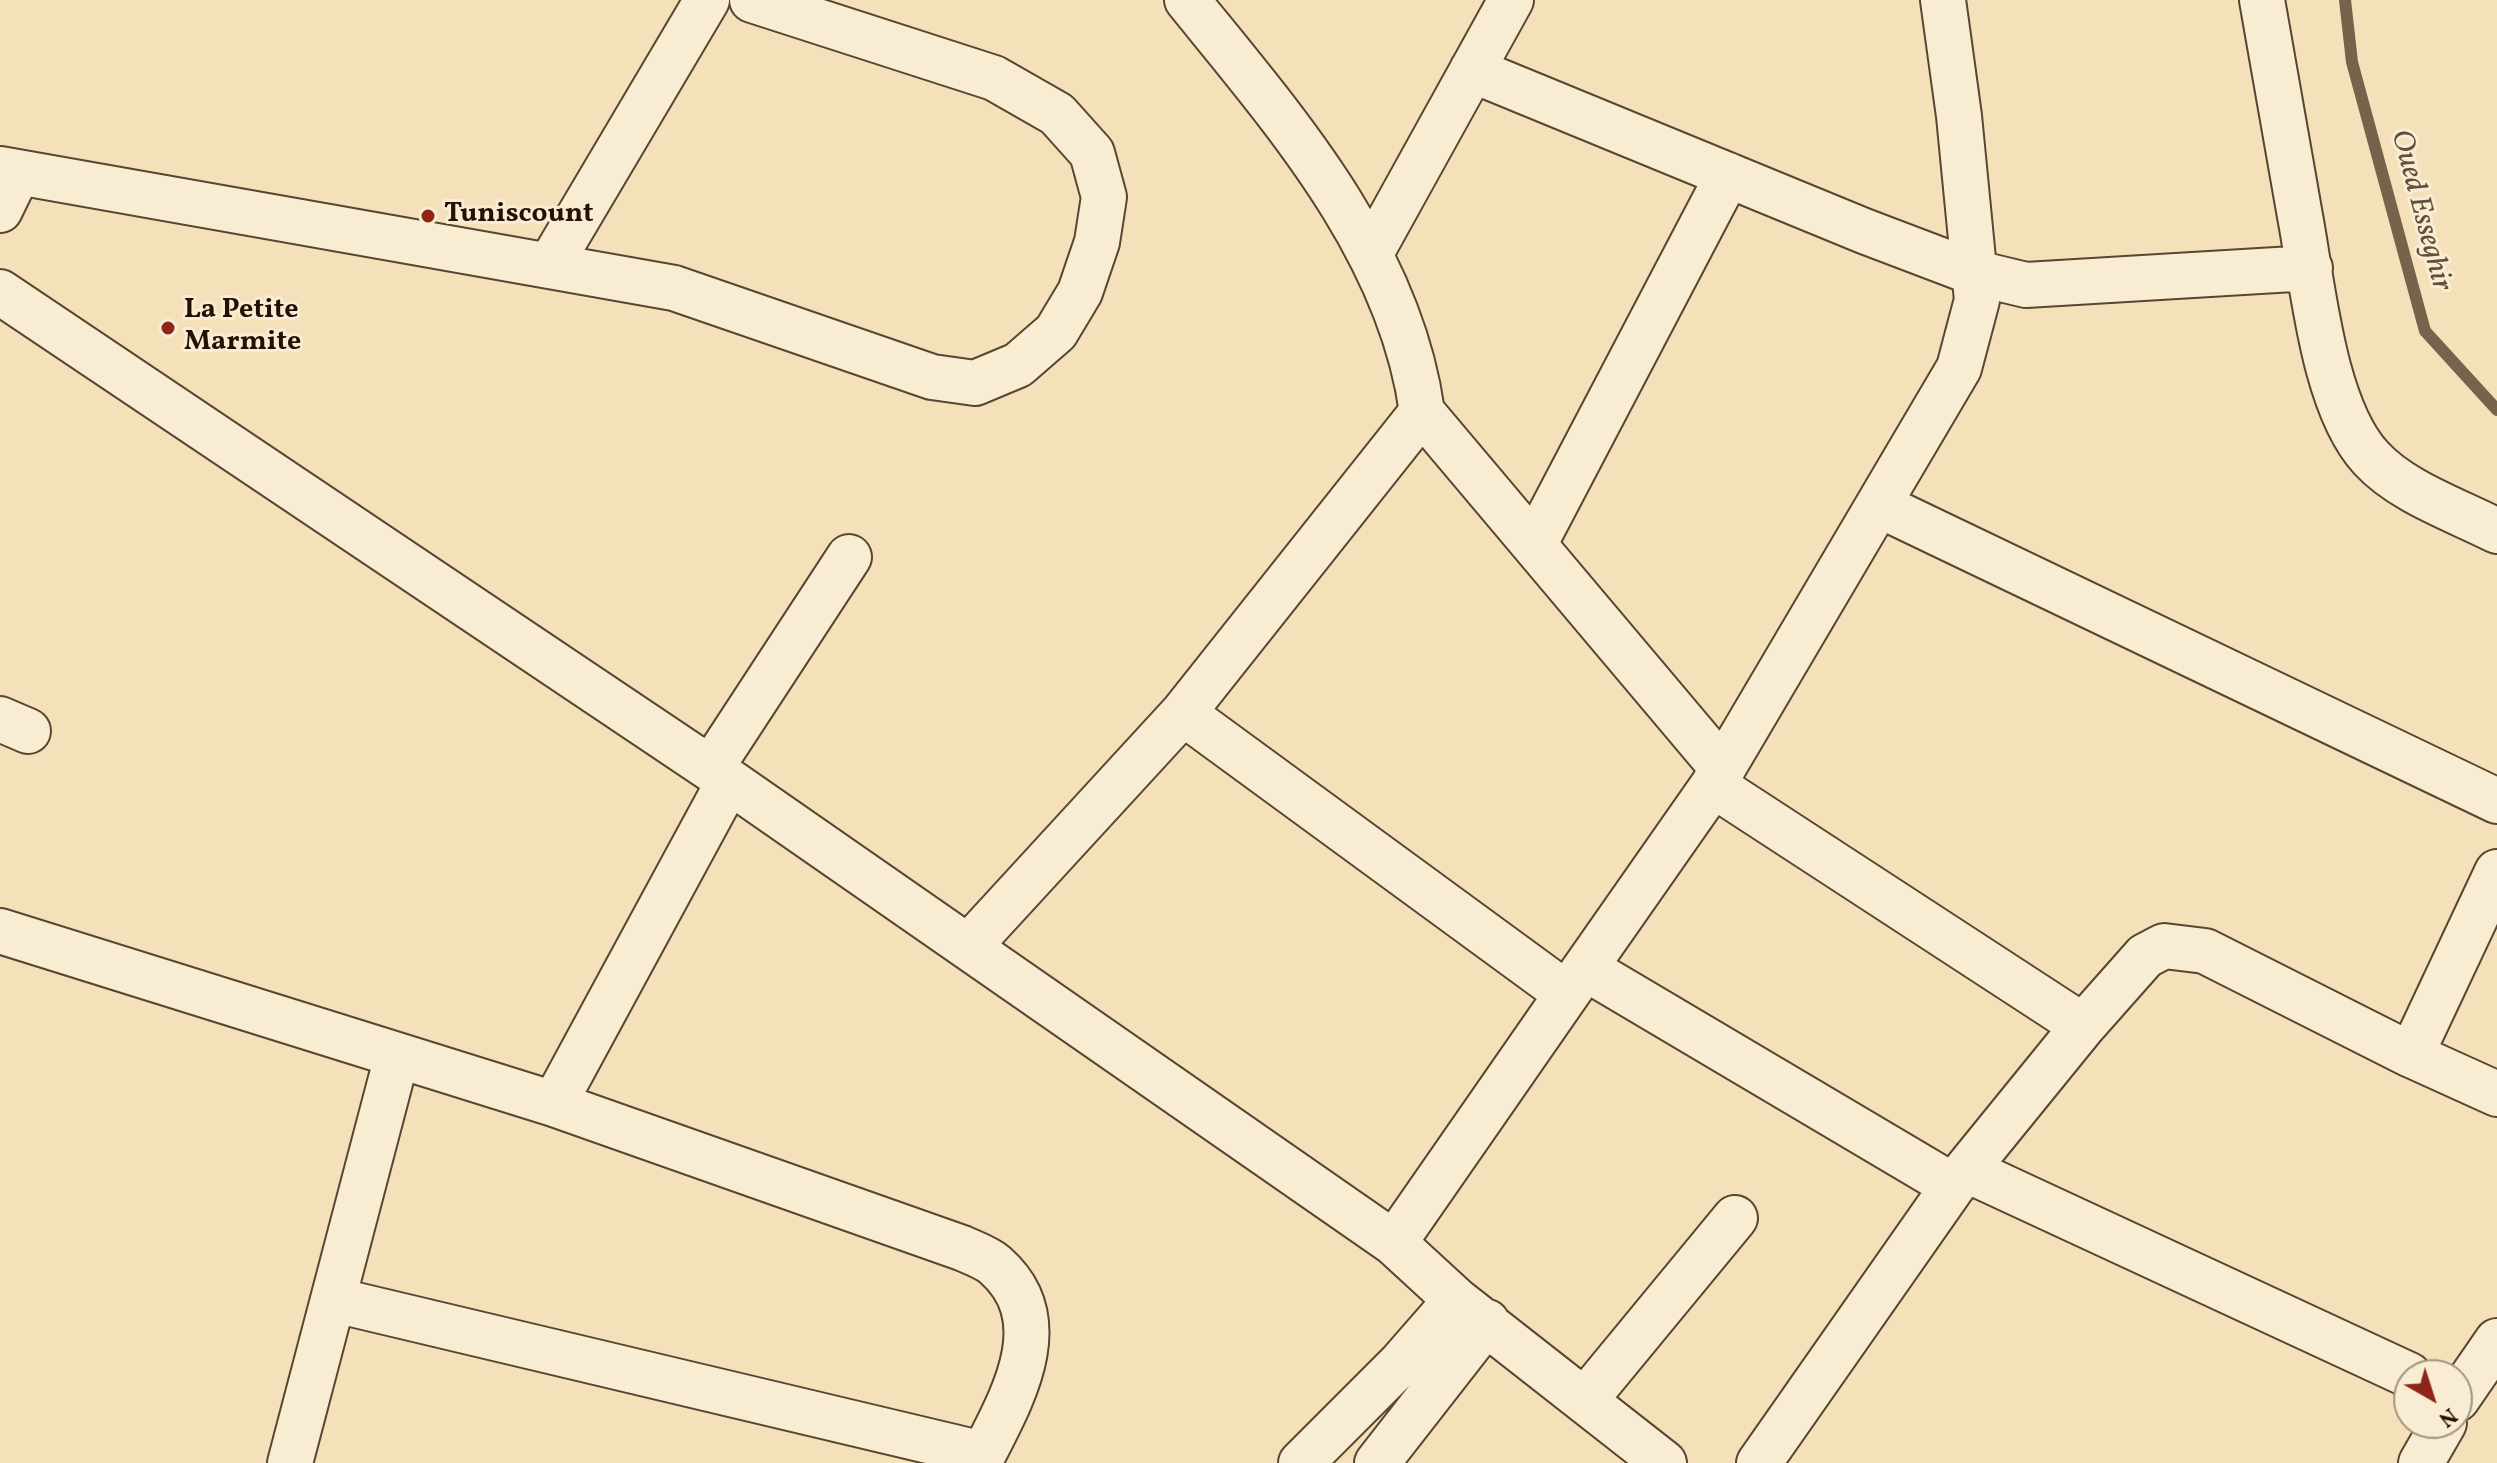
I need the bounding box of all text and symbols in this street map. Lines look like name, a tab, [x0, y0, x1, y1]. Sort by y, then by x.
water label: Oued Esseghir	[2380, 126, 2458, 296]
place label: Tuniscount	[444, 199, 593, 233]
marker: Tuniscount	[419, 207, 437, 225]
place label: La Petite Marmite	[184, 295, 301, 361]
marker: La Petite Marmite	[159, 319, 177, 337]
north arrow	[2393, 1359, 2473, 1439]
text: N	[2431, 1399, 2463, 1434]

